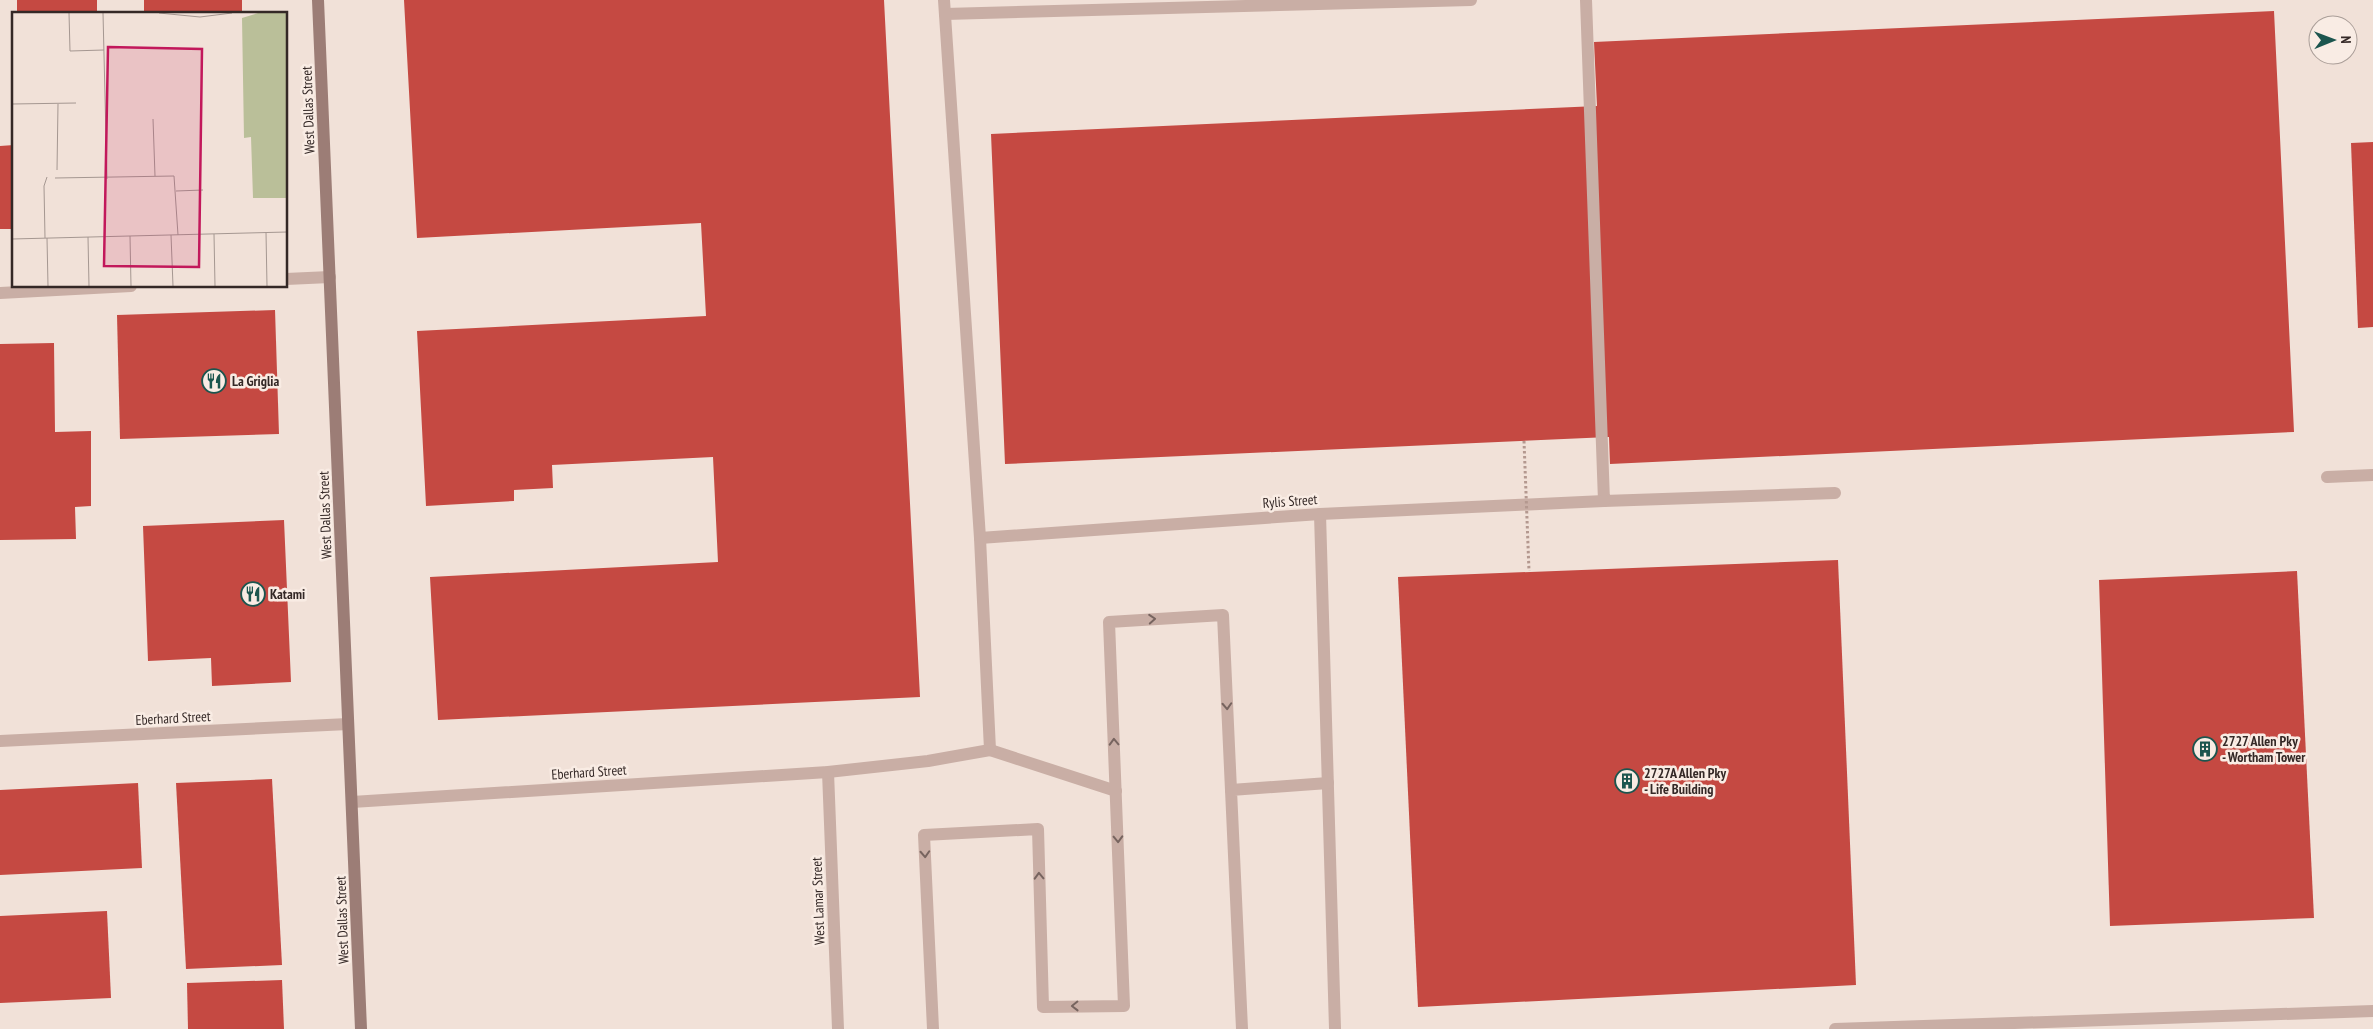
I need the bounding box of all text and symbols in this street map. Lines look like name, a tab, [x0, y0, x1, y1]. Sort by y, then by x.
inset map	[12, 12, 288, 288]
north arrow	[2308, 15, 2358, 65]
text: N	[2337, 36, 2355, 44]
street label: West Dallas Street	[297, 66, 319, 154]
restaurant icon: La Griglia	[201, 368, 227, 394]
place label: La Griglia	[232, 372, 279, 390]
street label: West Dallas Street	[314, 471, 336, 559]
street label: Rylis Street	[1262, 490, 1318, 512]
restaurant icon: Katami	[240, 581, 266, 607]
place label: Katami	[270, 585, 305, 603]
one-way arrow	[1148, 614, 1156, 625]
one-way arrow	[1222, 702, 1233, 710]
street label: Eberhard Street	[135, 707, 211, 729]
place label: 2727 Allen Pky - Wortham Tower	[2222, 732, 2306, 766]
building icon: 2727 Allen Pky - Wortham Tower	[2192, 736, 2218, 762]
one-way arrow	[1109, 738, 1119, 746]
street label: Eberhard Street	[551, 760, 627, 784]
place label: 2727A Allen Pky - Life Building	[1644, 764, 1726, 798]
building icon: 2727A Allen Pky - Life Building	[1614, 768, 1640, 794]
one-way arrow	[1112, 836, 1123, 844]
one-way arrow	[920, 850, 930, 858]
street label: West Lamar Street	[807, 857, 829, 945]
one-way arrow	[1034, 872, 1045, 880]
street label: West Dallas Street	[331, 876, 353, 964]
one-way arrow	[1071, 1001, 1078, 1011]

